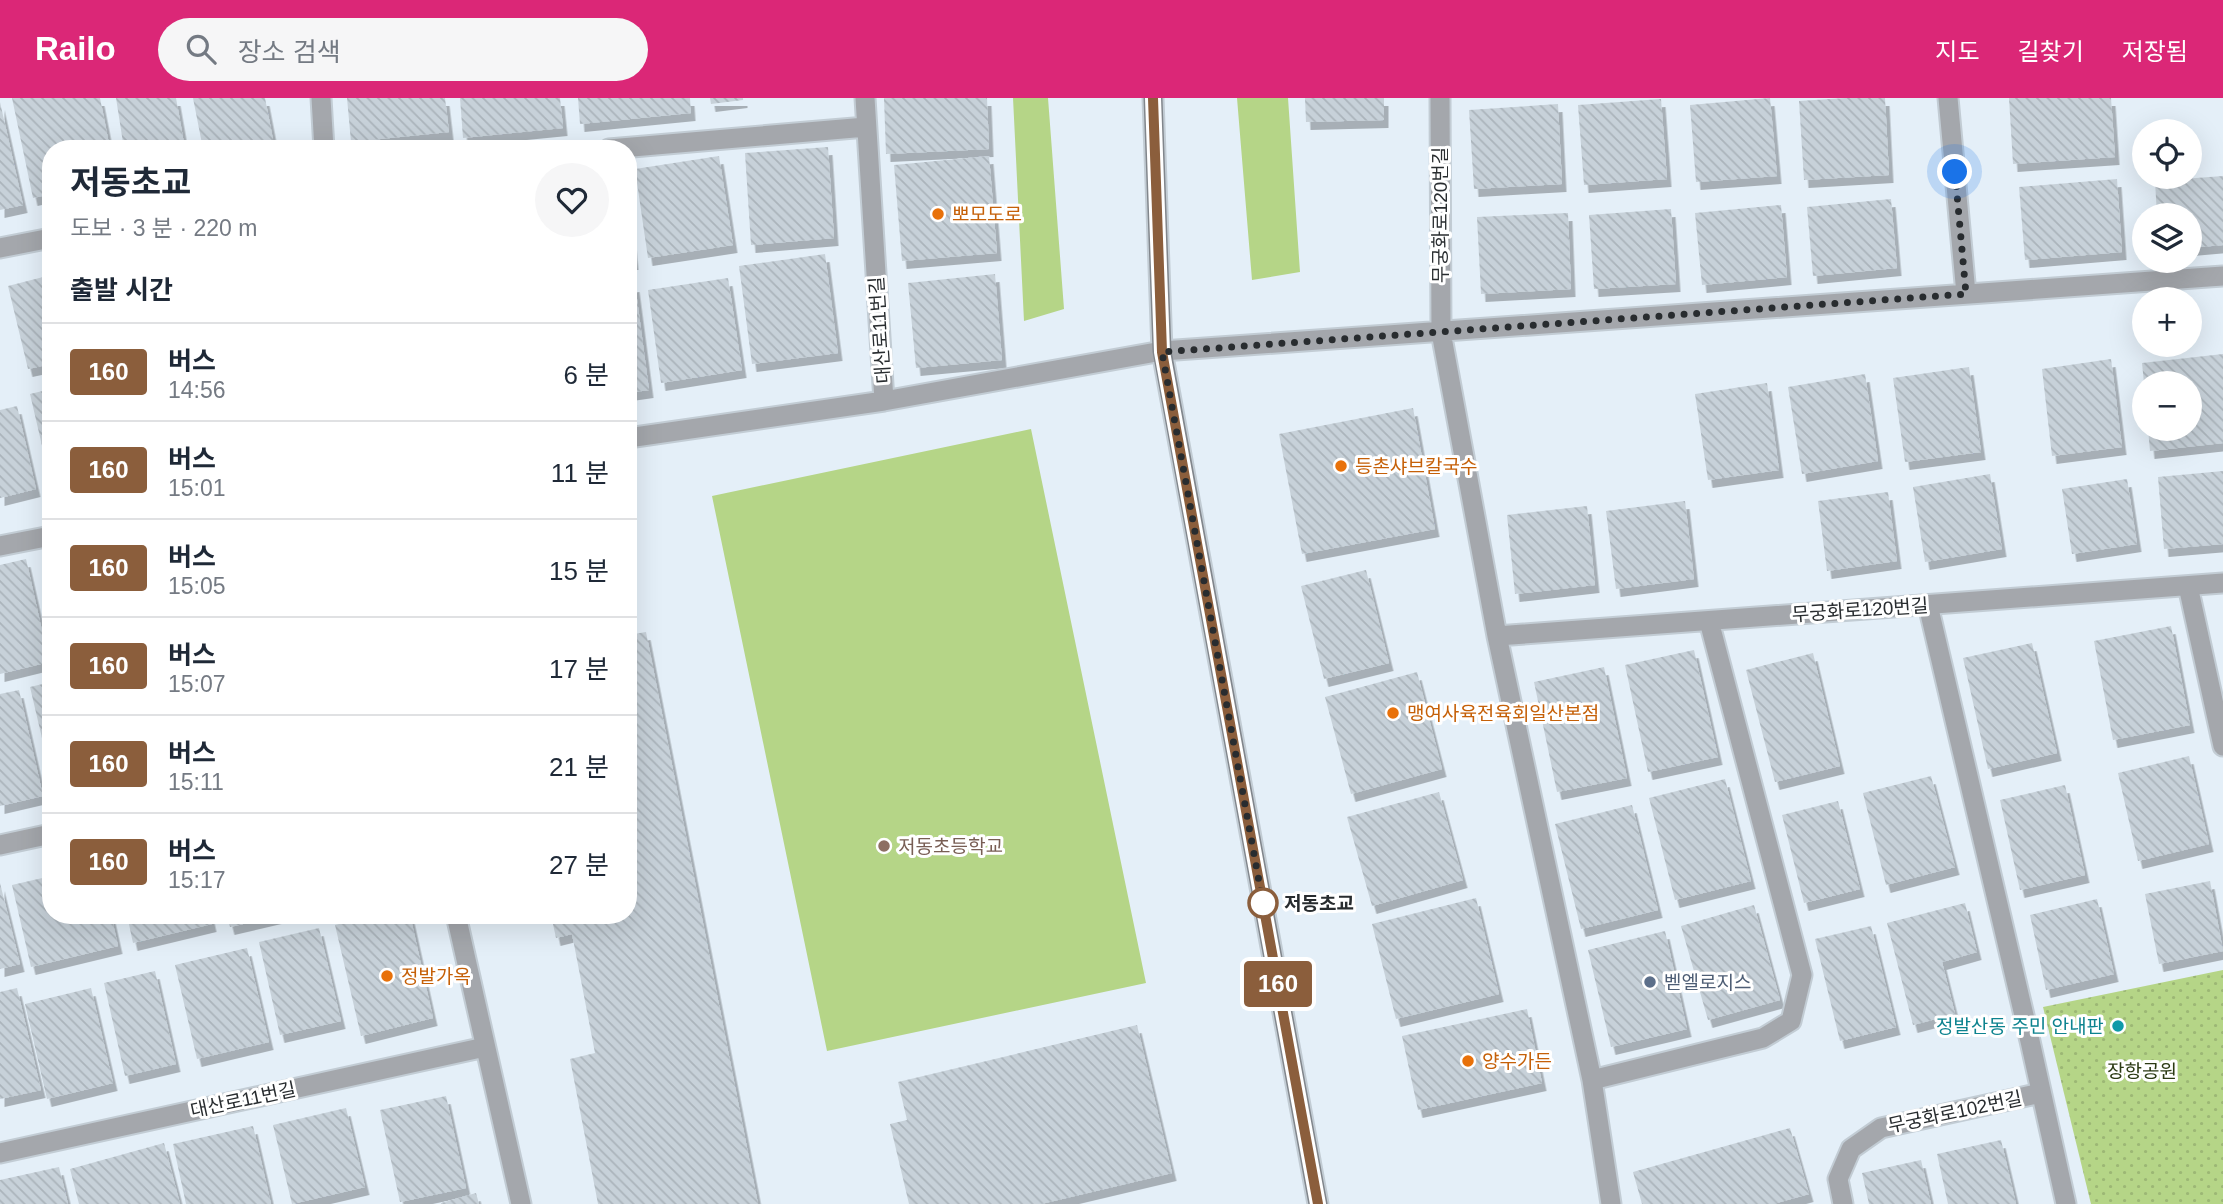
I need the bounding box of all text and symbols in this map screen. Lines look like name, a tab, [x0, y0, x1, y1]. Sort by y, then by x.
search box	[158, 18, 648, 81]
text: Railo	[35, 30, 116, 67]
icon: search	[182, 30, 220, 68]
text: 장소 검색	[238, 37, 341, 67]
text: 지도	[1935, 38, 1980, 65]
text: 길찾기	[2018, 38, 2084, 65]
text: 저장됨	[2122, 38, 2188, 65]
map controls	[2132, 119, 2202, 441]
button: locate	[2132, 119, 2202, 189]
street label: 무궁화로120번길	[1430, 147, 1451, 283]
your location	[1937, 154, 1972, 189]
button: heart	[535, 163, 609, 237]
text: 저동초교	[70, 164, 191, 201]
button: layers	[2132, 203, 2202, 273]
place label: 뽀모도로	[952, 204, 1022, 225]
marker: 뽀모도로	[930, 206, 946, 222]
text: 도보 · 3 분 · 220 m	[70, 215, 257, 241]
text: 출발 시간	[70, 275, 173, 305]
street label: 대산로11번길	[866, 276, 894, 384]
button: +	[2132, 287, 2202, 357]
text: 버스	[168, 346, 216, 376]
text: 160	[88, 358, 129, 385]
text: 6 분	[563, 360, 609, 390]
button: −	[2132, 371, 2202, 441]
text: 14:56	[168, 377, 226, 403]
text: 버스	[168, 444, 216, 474]
text: 160	[88, 456, 129, 483]
place label: 등촌샤브칼국수	[1355, 456, 1477, 477]
text: 11 분	[551, 458, 609, 488]
marker: 등촌샤브칼국수	[1333, 458, 1349, 474]
text: 15:01	[168, 475, 226, 501]
text: 버스	[168, 542, 216, 572]
text: 160	[88, 554, 129, 581]
text: 15 분	[549, 556, 609, 586]
text: 15:05	[168, 573, 226, 599]
street label: 무궁화로120번길	[1791, 595, 1929, 625]
text: 버스	[168, 640, 216, 670]
text: 160	[88, 652, 129, 679]
text: 17 분	[549, 654, 609, 684]
text: 15:07	[168, 671, 226, 697]
place label: 맹여사육전육회일산본점	[1407, 703, 1599, 724]
marker: 맹여사육전육회일산본점	[1385, 705, 1401, 721]
text: 버스	[168, 738, 216, 768]
text: 160	[88, 750, 129, 777]
text: 21 분	[549, 752, 609, 782]
text: 15:11	[168, 769, 224, 795]
text: 버스	[168, 836, 216, 866]
place label: 저동초등학교	[898, 836, 1003, 857]
marker: 저동초등학교	[876, 838, 892, 854]
text: 160	[88, 848, 129, 875]
text: 27 분	[549, 850, 609, 880]
text: 15:17	[168, 867, 226, 893]
marker: 저동초교	[1248, 888, 1278, 918]
place label: 저동초교	[1284, 893, 1354, 914]
line badge: 160	[1238, 961, 1318, 1007]
place label: 정발가옥	[401, 966, 471, 987]
marker: 정발가옥	[379, 968, 395, 984]
text: 160	[1258, 970, 1298, 997]
place label: 벧엘로지스	[1664, 972, 1751, 993]
marker: 벧엘로지스	[1642, 974, 1658, 990]
place label: 정발산동 주민 안내판	[1936, 1016, 2104, 1037]
marker: 정발산동 주민 안내판	[2110, 1018, 2126, 1034]
place label: 양수가든	[1482, 1051, 1552, 1072]
marker: 양수가든	[1460, 1053, 1476, 1069]
park label: 장항공원	[2107, 1061, 2177, 1082]
street label: 대산로11번길	[188, 1079, 298, 1121]
street label: 무궁화로102번길	[1886, 1088, 2024, 1136]

